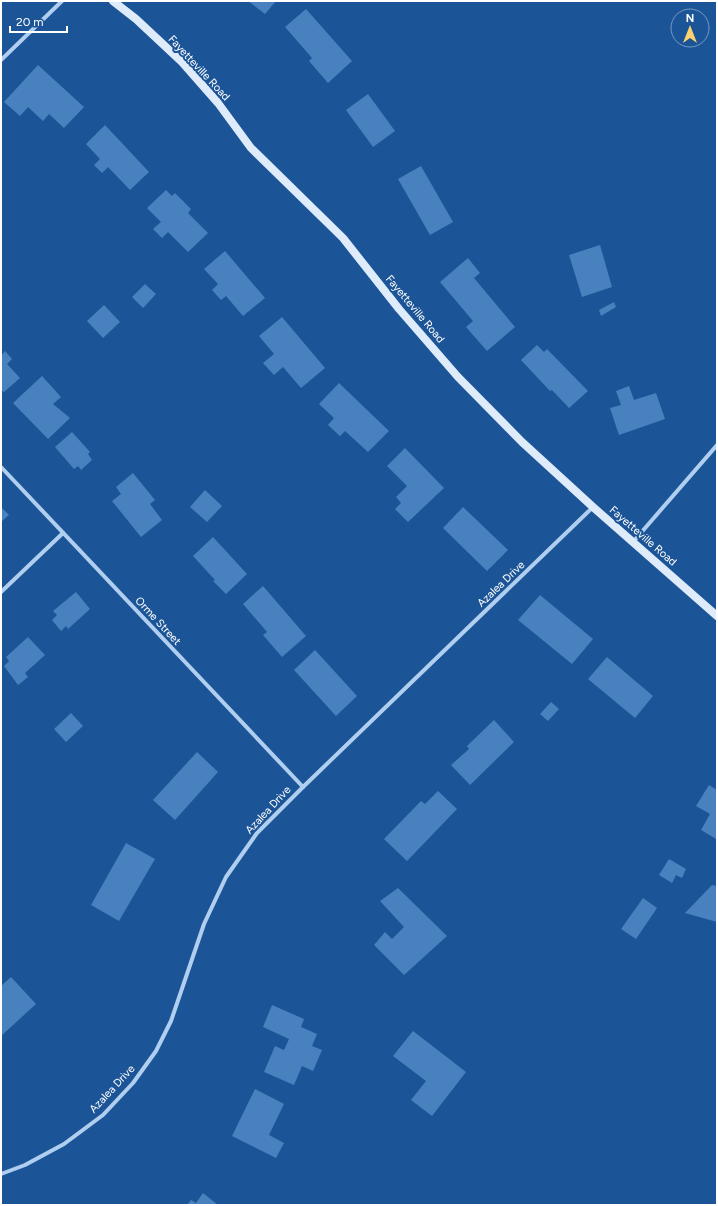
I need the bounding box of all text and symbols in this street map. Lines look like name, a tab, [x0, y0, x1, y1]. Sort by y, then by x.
scale bar	[10, 8, 67, 34]
north arrow	[670, 8, 710, 48]
text: N	[686, 12, 694, 25]
text: 20 m	[16, 15, 44, 29]
street label: Fayetteville Road	[165, 33, 233, 103]
street label: Fayetteville Road	[383, 272, 447, 346]
street label: Fayetteville Road	[607, 503, 679, 569]
street label: Azalea Drive	[475, 558, 527, 610]
street label: Orme Street	[132, 594, 184, 648]
street label: Azalea Drive	[243, 783, 293, 837]
street label: Azalea Drive	[87, 1062, 137, 1116]

